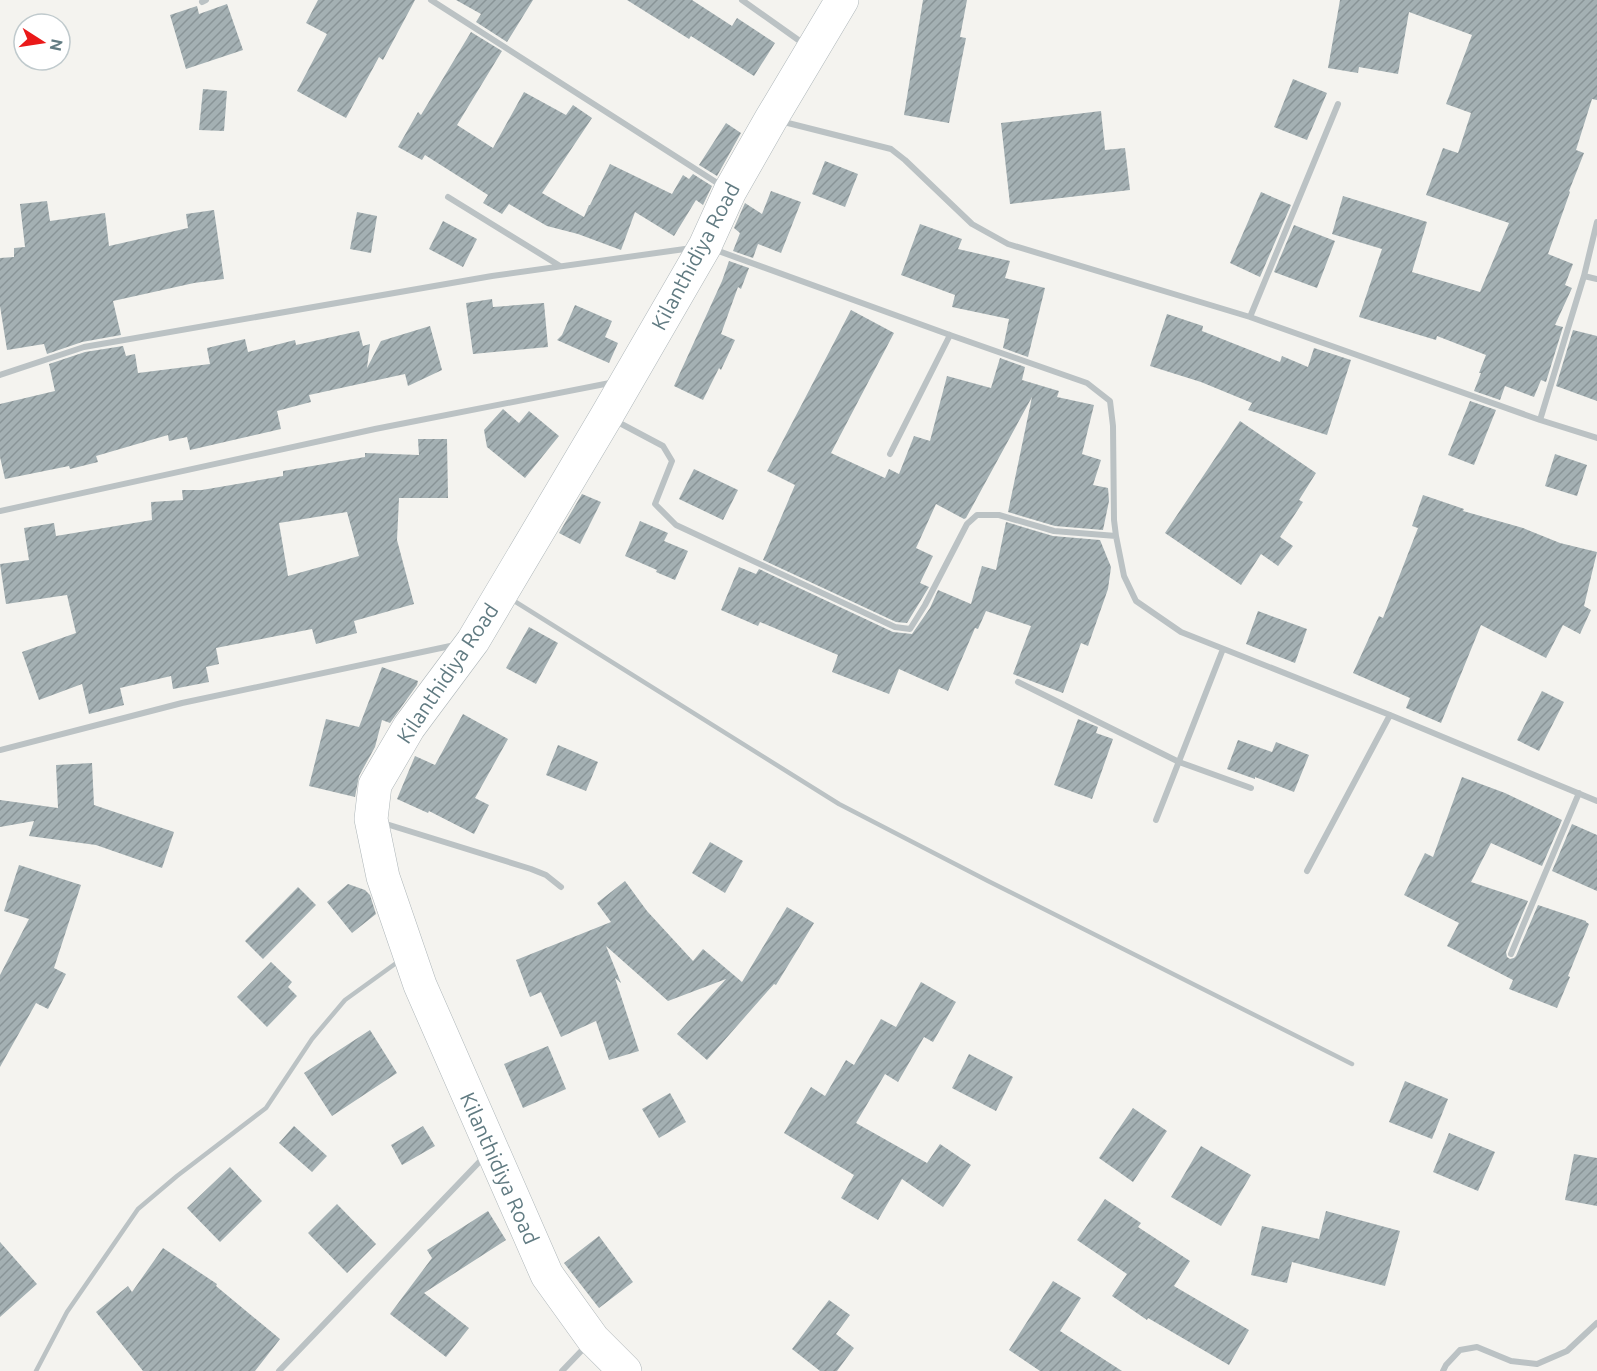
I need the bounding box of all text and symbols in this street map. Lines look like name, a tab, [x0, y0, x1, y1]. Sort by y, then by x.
north arrow	[12, 12, 72, 72]
text: N	[47, 37, 67, 53]
street label: Kilanthidiya Road	[646, 178, 744, 334]
street label: Kilanthidiya Road	[391, 599, 503, 747]
street label: Kilanthidiya Road	[456, 1088, 544, 1248]

